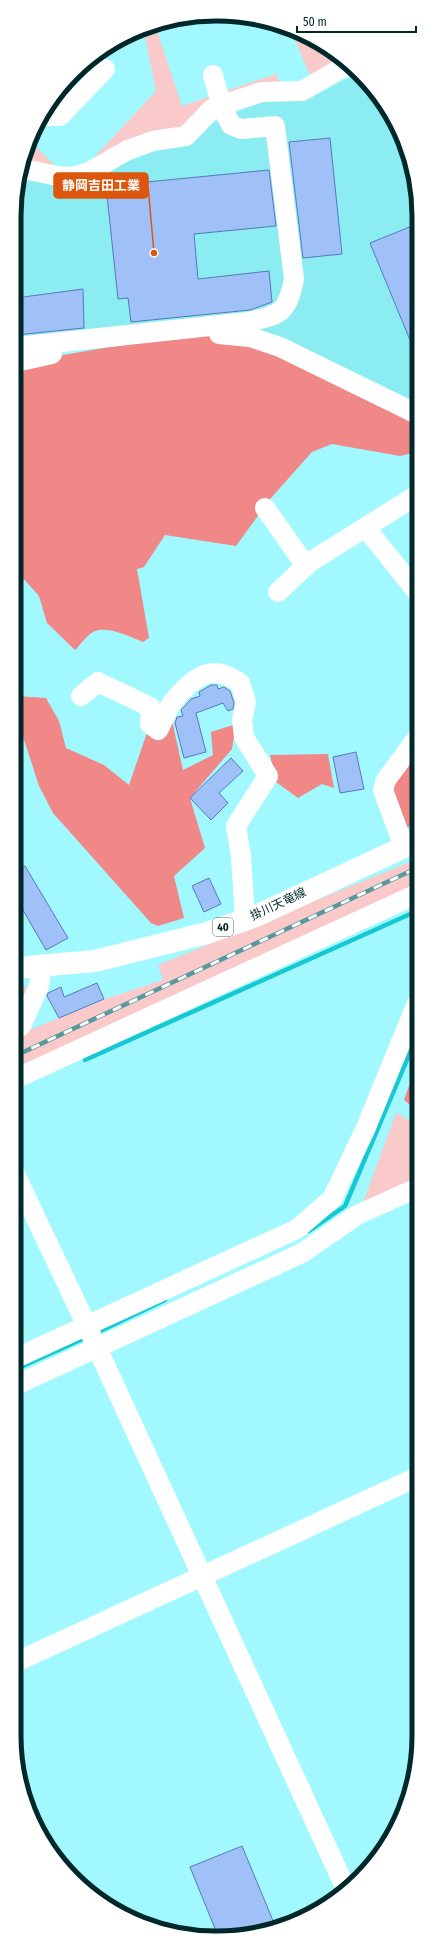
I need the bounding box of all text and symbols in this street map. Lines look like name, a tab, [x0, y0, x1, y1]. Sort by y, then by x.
scale bar	[297, 8, 416, 34]
text: 50 m	[303, 15, 327, 29]
callout: 静岡吉田工業	[54, 173, 148, 198]
text: 静岡吉田工業	[62, 178, 140, 193]
street label: 掛川天竜線	[248, 885, 308, 923]
road number: 40	[213, 918, 233, 936]

